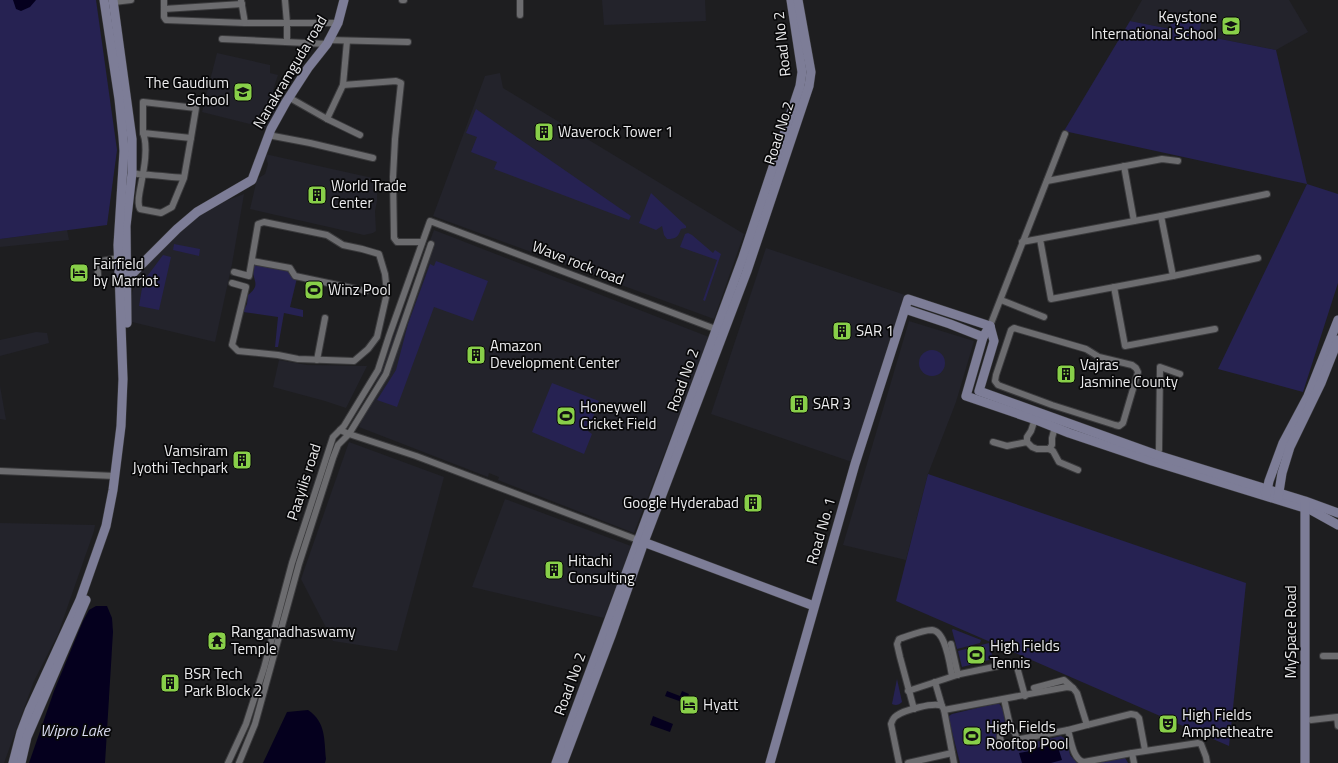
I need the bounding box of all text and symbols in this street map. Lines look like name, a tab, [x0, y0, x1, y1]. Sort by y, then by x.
place label: Keystone International School	[1091, 5, 1217, 45]
street label: Road No 2	[767, 10, 796, 78]
street label: Nanakramguda road	[247, 11, 333, 133]
school or university icon: Keystone International School	[1220, 15, 1242, 37]
place label: The Gaudium School	[146, 71, 229, 111]
school or university icon: The Gaudium School	[232, 81, 254, 103]
street label: Road No.2	[757, 98, 800, 168]
place label: Waverock Tower 1	[558, 120, 673, 143]
building icon: Waverock Tower 1	[533, 121, 555, 143]
place label: World Trade Center	[331, 174, 407, 214]
building icon: World Trade Center	[306, 184, 328, 206]
street label: Wave rock road	[529, 234, 628, 291]
place label: Fairfield by Marriot	[93, 252, 159, 292]
hotel icon: Fairfield by Marriot	[68, 262, 90, 284]
place label: Winz Pool	[328, 278, 391, 301]
sports icon: Winz Pool	[303, 279, 325, 301]
place label: SAR 1	[856, 319, 894, 342]
building icon: SAR 1	[831, 320, 853, 342]
place label: Amazon Development Center	[490, 334, 619, 374]
building icon: Amazon Development Center	[465, 344, 487, 366]
street label: Road No 2	[661, 345, 705, 415]
place label: Vajras Jasmine County	[1080, 353, 1178, 393]
building icon: Vajras Jasmine County	[1055, 363, 1077, 385]
place label: SAR 3	[813, 392, 851, 415]
building icon: SAR 3	[788, 393, 810, 415]
place label: Honeywell Cricket Field	[580, 395, 656, 435]
sports icon: Honeywell Cricket Field	[555, 405, 577, 427]
place label: Vamsiram Jyothi Techpark	[132, 439, 228, 479]
street label: Paayilis road	[280, 440, 327, 523]
building icon: Vamsiram Jyothi Techpark	[231, 449, 253, 471]
place label: Google Hyderabad	[623, 491, 739, 514]
building icon: Google Hyderabad	[742, 492, 764, 514]
street label: Road No. 1	[800, 495, 841, 567]
place label: Hitachi Consulting	[568, 549, 635, 589]
building icon: Hitachi Consulting	[543, 559, 565, 581]
street label: MySpace Road	[1279, 585, 1302, 679]
place label: Ranganadhaswamy Temple	[231, 620, 356, 660]
temple icon: Ranganadhaswamy Temple	[206, 630, 228, 652]
place label: High Fields Tennis	[990, 634, 1060, 674]
sports icon: High Fields Tennis	[965, 644, 987, 666]
street label: Road No 2	[548, 649, 592, 719]
place label: BSR Tech Park Block 2	[184, 662, 262, 702]
building icon: BSR Tech Park Block 2	[159, 672, 181, 694]
place label: Hyatt	[703, 693, 739, 716]
hotel icon: Hyatt	[678, 694, 700, 716]
place label: High Fields Amphetheatre	[1182, 703, 1273, 743]
theatre icon: High Fields Amphetheatre	[1157, 713, 1179, 735]
place label: High Fields Rooftop Pool	[986, 715, 1068, 755]
water label: Wipro Lake	[40, 718, 112, 742]
sports icon: High Fields Rooftop Pool	[961, 725, 983, 747]

